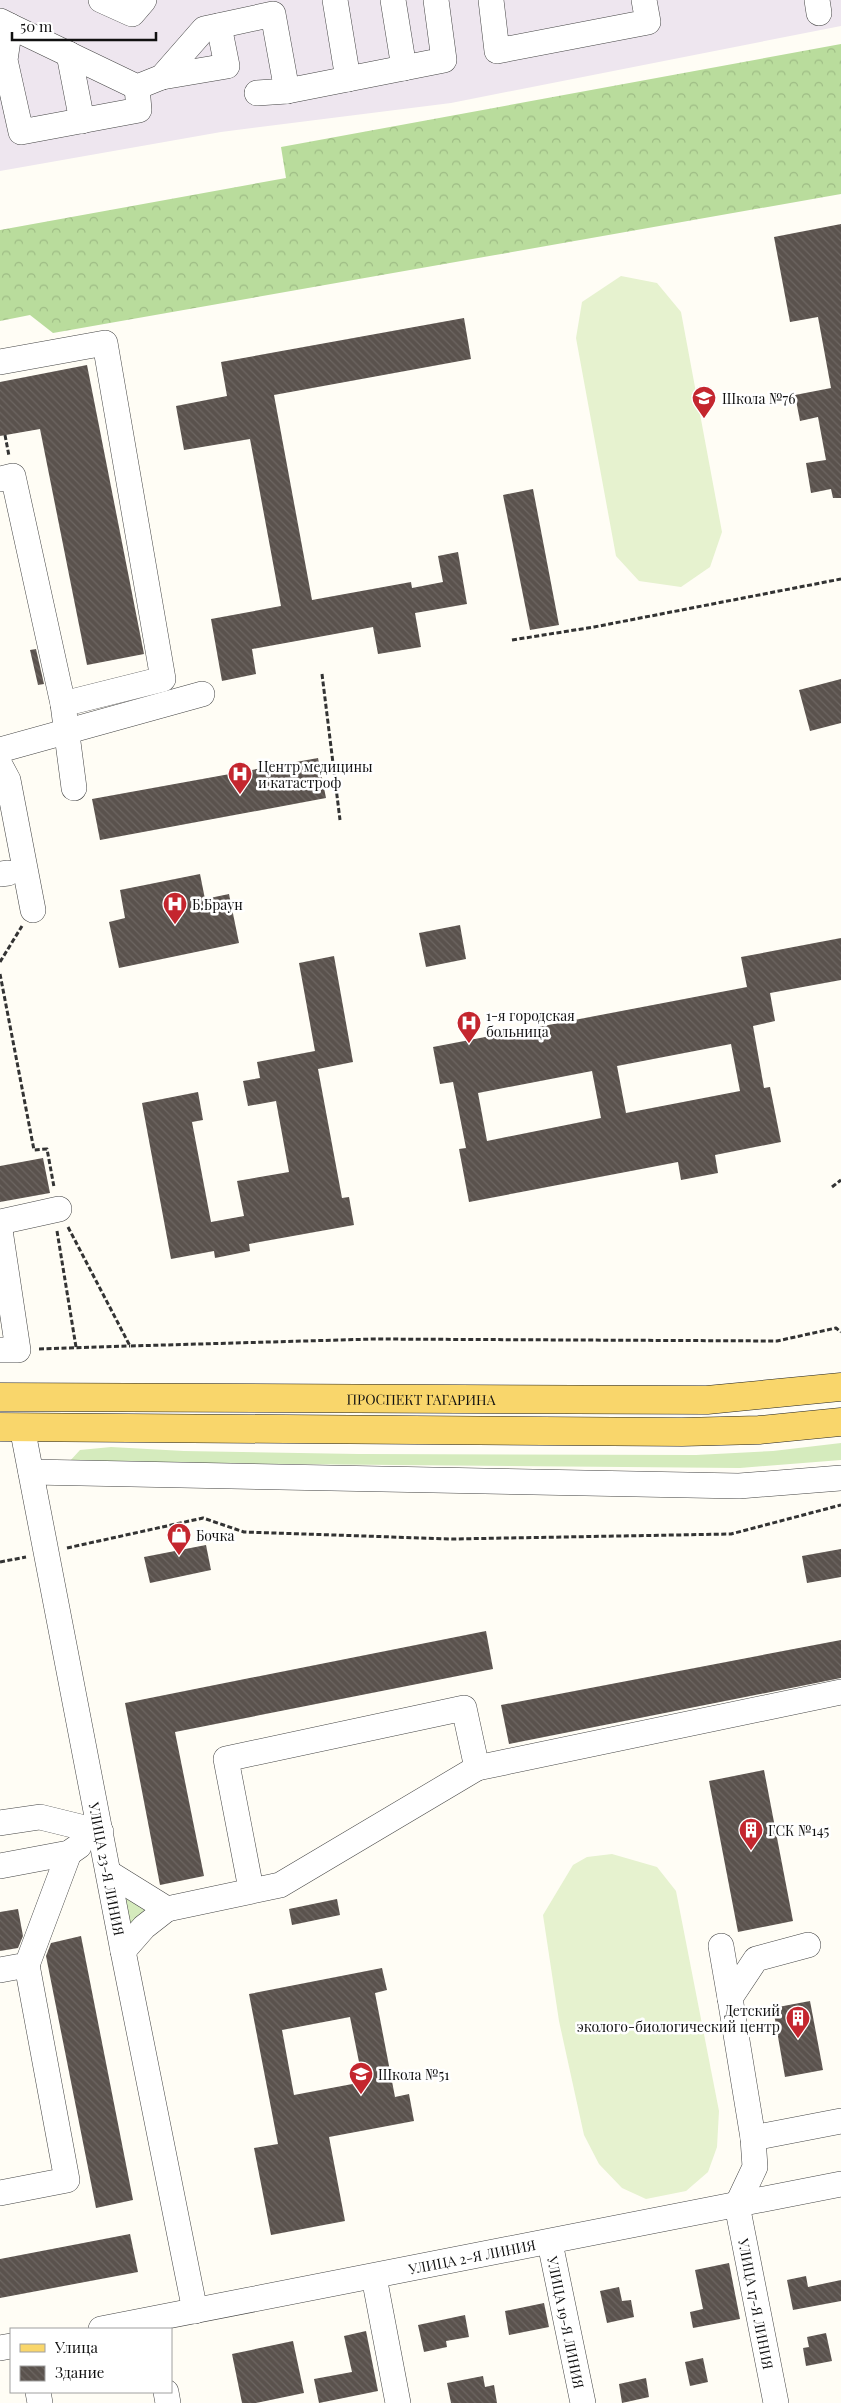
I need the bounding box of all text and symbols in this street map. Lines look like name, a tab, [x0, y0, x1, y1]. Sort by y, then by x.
scale bar	[12, 10, 156, 42]
text: 50 m	[20, 16, 53, 36]
school or university icon: Школа №76	[691, 385, 717, 419]
place label: Школа №76	[722, 389, 795, 408]
place label: Центр медицины и катастроф	[258, 757, 373, 792]
hospital icon: Центр медицины и катастроф	[227, 761, 253, 795]
hospital icon: Б.Браун	[162, 891, 188, 925]
place label: Б.Браун	[192, 895, 243, 914]
place label: 1-я городская больница	[486, 1006, 575, 1041]
hospital icon: 1-я городская больница	[456, 1010, 482, 1044]
street label: ПРОСПЕКТ ГАГАРИНА	[346, 1389, 496, 1409]
shop icon: Бочка	[166, 1522, 192, 1556]
place label: Бочка	[196, 1526, 234, 1545]
street label: УЛИЦА 23-Я ЛИНИЯ	[85, 1800, 129, 1937]
building icon: ГСК №145	[738, 1817, 764, 1851]
place label: ГСК №145	[768, 1821, 830, 1840]
place label: Детский эколого-биологический центр	[577, 2001, 780, 2036]
building icon: Детский эколого-биологический центр	[785, 2005, 811, 2039]
school or university icon: Школа №51	[348, 2061, 374, 2095]
place label: Школа №51	[378, 2065, 449, 2084]
street label: УЛИЦА 2-Я ЛИНИЯ	[406, 2235, 537, 2278]
street label: УЛИЦА 17-Я ЛИНИЯ	[734, 2236, 778, 2371]
street label: УЛИЦА 19-Я ЛИНИЯ	[543, 2253, 589, 2390]
legend	[10, 2328, 172, 2393]
text: Улица	[54, 2337, 98, 2357]
text: Здание	[55, 2362, 104, 2382]

